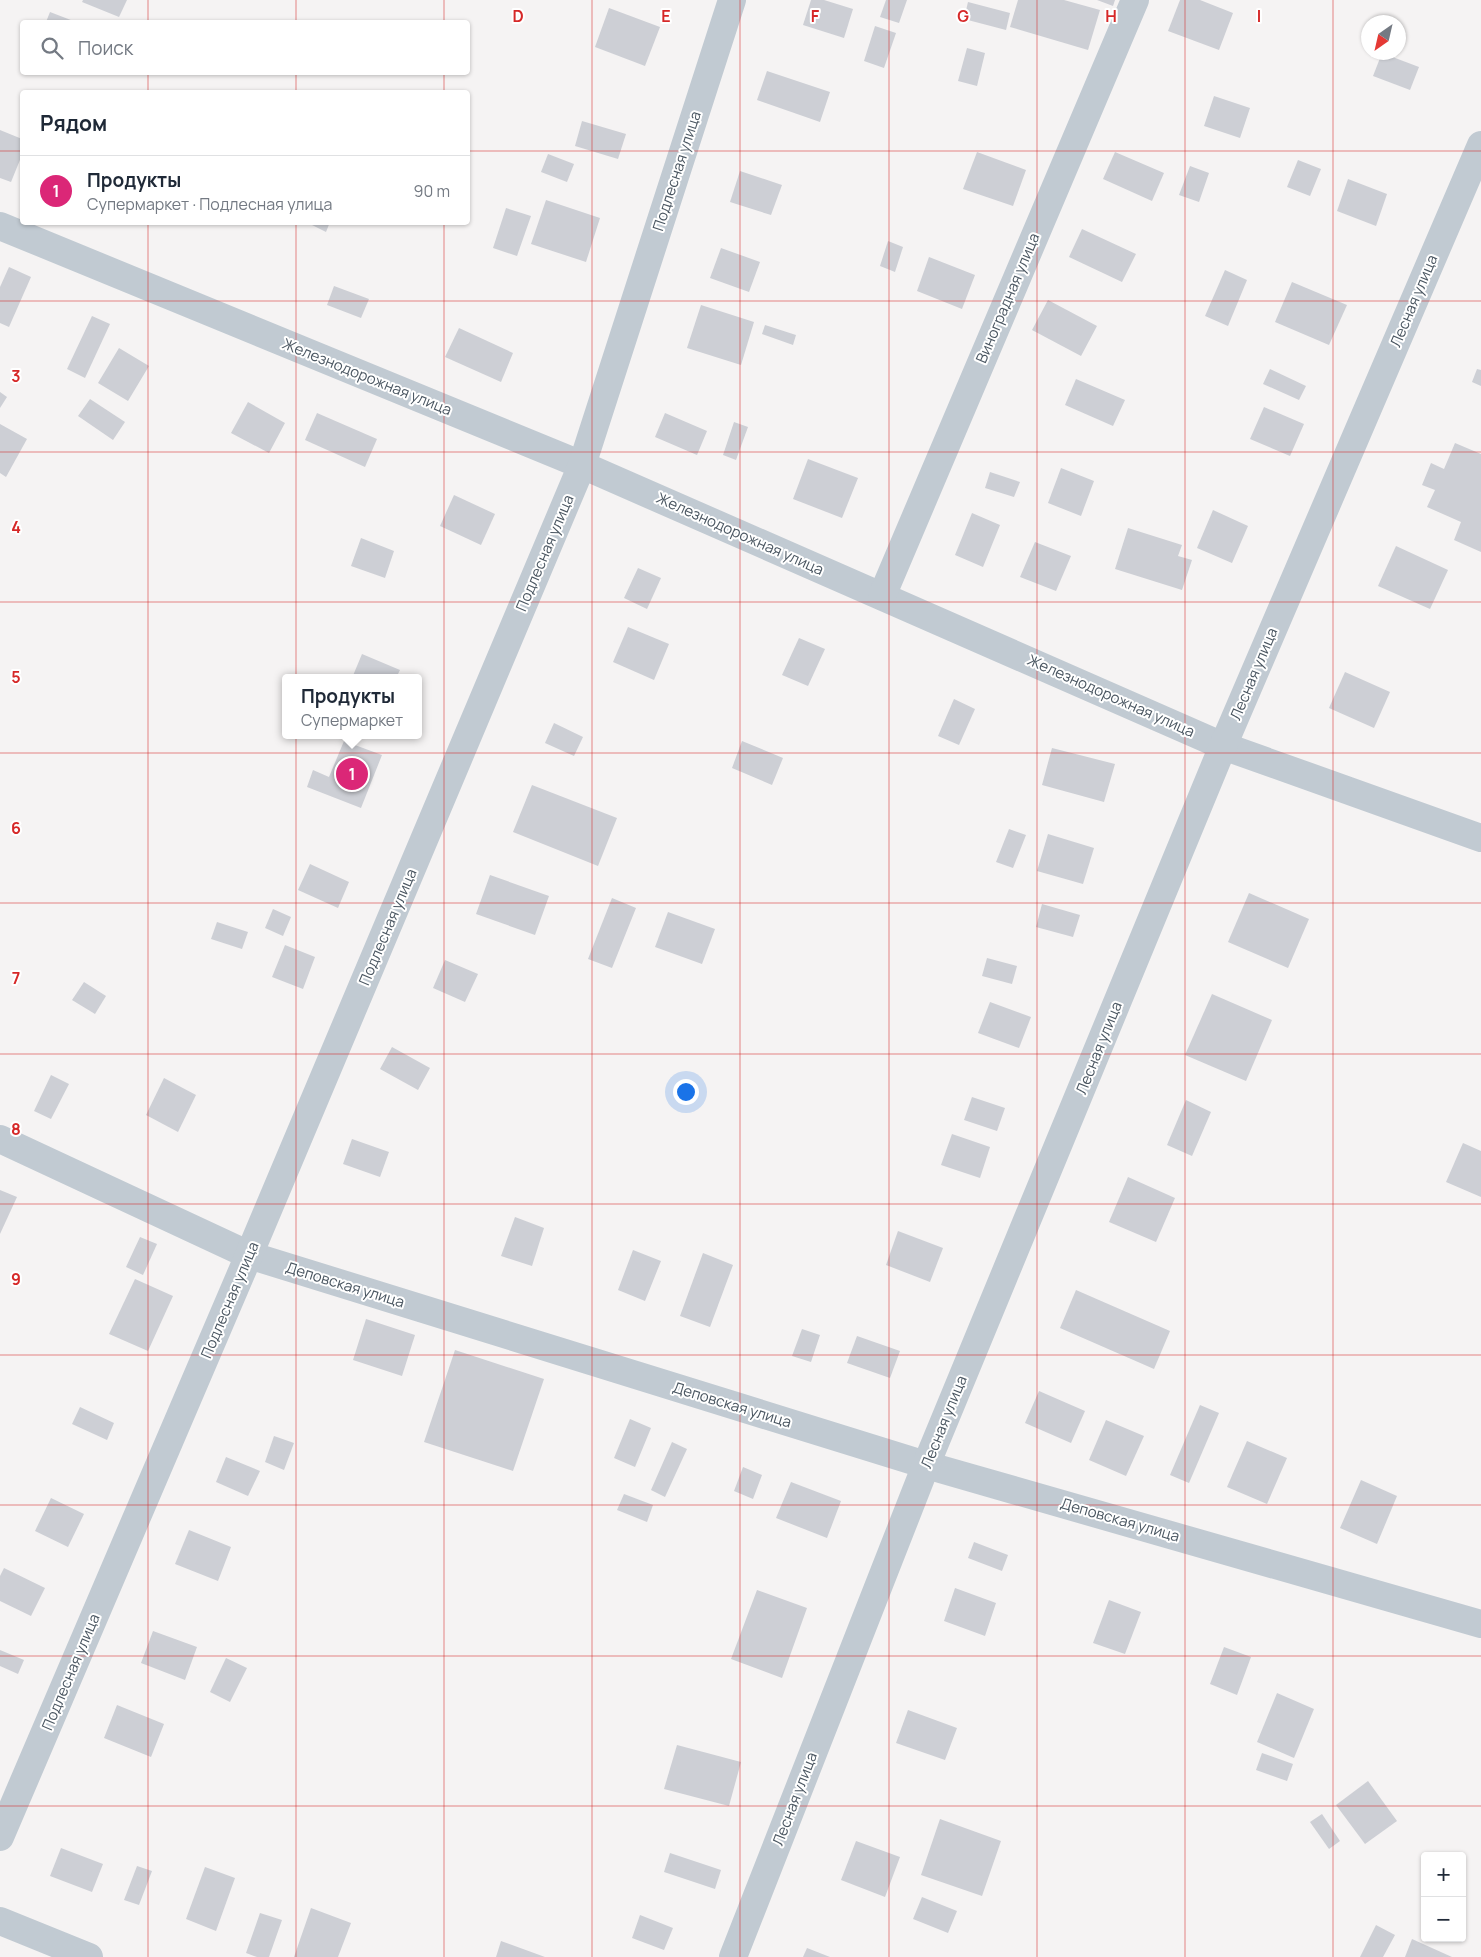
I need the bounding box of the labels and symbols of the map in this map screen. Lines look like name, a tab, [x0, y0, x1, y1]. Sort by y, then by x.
text: D	[512, 5, 524, 27]
text: E	[661, 5, 671, 27]
text: F	[811, 5, 820, 27]
text: G	[957, 5, 969, 27]
text: H	[1105, 5, 1117, 27]
text: I	[1257, 5, 1261, 27]
north arrow	[1361, 15, 1406, 60]
street label: Подлесная улица	[647, 108, 706, 233]
street label: Виноградная улица	[971, 229, 1044, 366]
street label: Лесная улица	[1385, 251, 1442, 350]
street label: Железнодорожная улица	[279, 333, 455, 420]
text: 3	[11, 365, 21, 387]
street label: Железнодорожная улица	[653, 487, 827, 580]
street label: Подлесная улица	[510, 491, 579, 614]
text: 4	[11, 516, 21, 538]
street label: Лесная улица	[1225, 624, 1282, 723]
street label: Железнодорожная улица	[1024, 649, 1198, 742]
text: 5	[11, 666, 21, 688]
pin: 1	[336, 755, 368, 793]
text: 6	[11, 817, 21, 839]
street label: Подлесная улица	[353, 865, 422, 988]
text: 7	[12, 967, 20, 989]
street label: Лесная улица	[1070, 998, 1127, 1097]
your location	[673, 1079, 699, 1105]
text: 8	[11, 1118, 21, 1140]
street label: Подлесная улица	[195, 1238, 264, 1361]
street label: Деповская улица	[283, 1256, 407, 1313]
text: 9	[11, 1268, 21, 1290]
street label: Лесная улица	[915, 1372, 972, 1471]
street label: Деповская улица	[670, 1376, 794, 1433]
street label: Деповская улица	[1058, 1492, 1182, 1547]
street label: Подлесная улица	[36, 1610, 105, 1733]
street label: Лесная улица	[767, 1749, 822, 1849]

